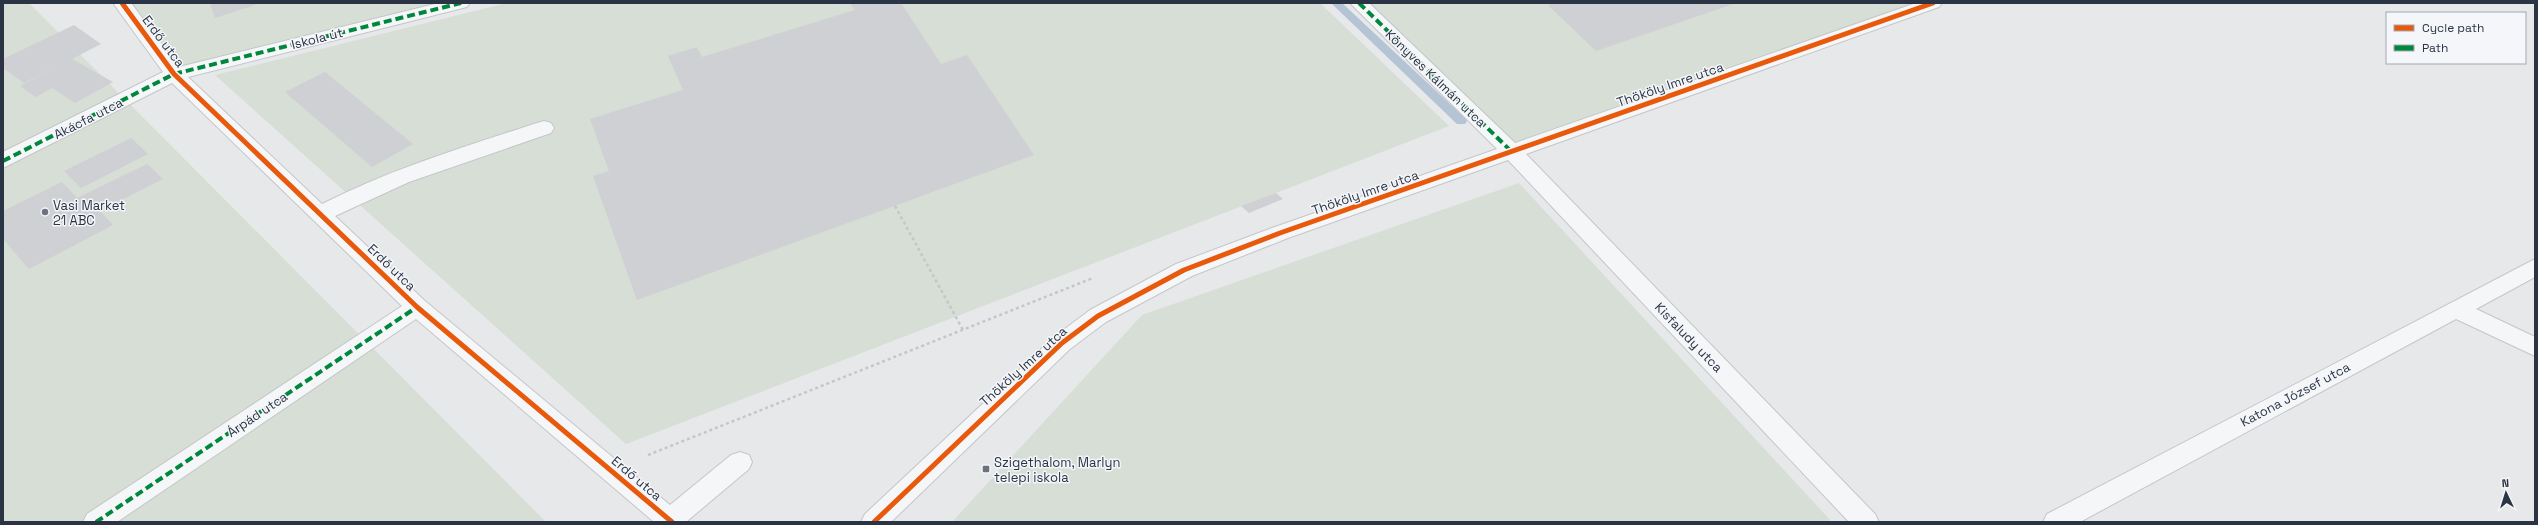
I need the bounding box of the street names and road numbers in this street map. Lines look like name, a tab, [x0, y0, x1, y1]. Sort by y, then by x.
street label: Erdő utca	[139, 12, 189, 71]
street label: Iskola út	[290, 24, 345, 53]
street label: Könyves Kálmán utca	[1382, 26, 1490, 131]
street label: Thököly Imre utca	[1615, 58, 1726, 111]
street label: Akácfa utca	[51, 94, 126, 143]
street label: Thököly Imre utca	[1310, 166, 1421, 219]
street label: Erdő utca	[364, 240, 420, 295]
street label: Kisfaludy utca	[1651, 299, 1727, 376]
street label: Thököly Imre utca	[976, 322, 1071, 410]
street label: Katona József utca	[2237, 358, 2353, 431]
street label: Árpád utca	[224, 388, 291, 441]
street label: Erdő utca	[608, 452, 666, 505]

